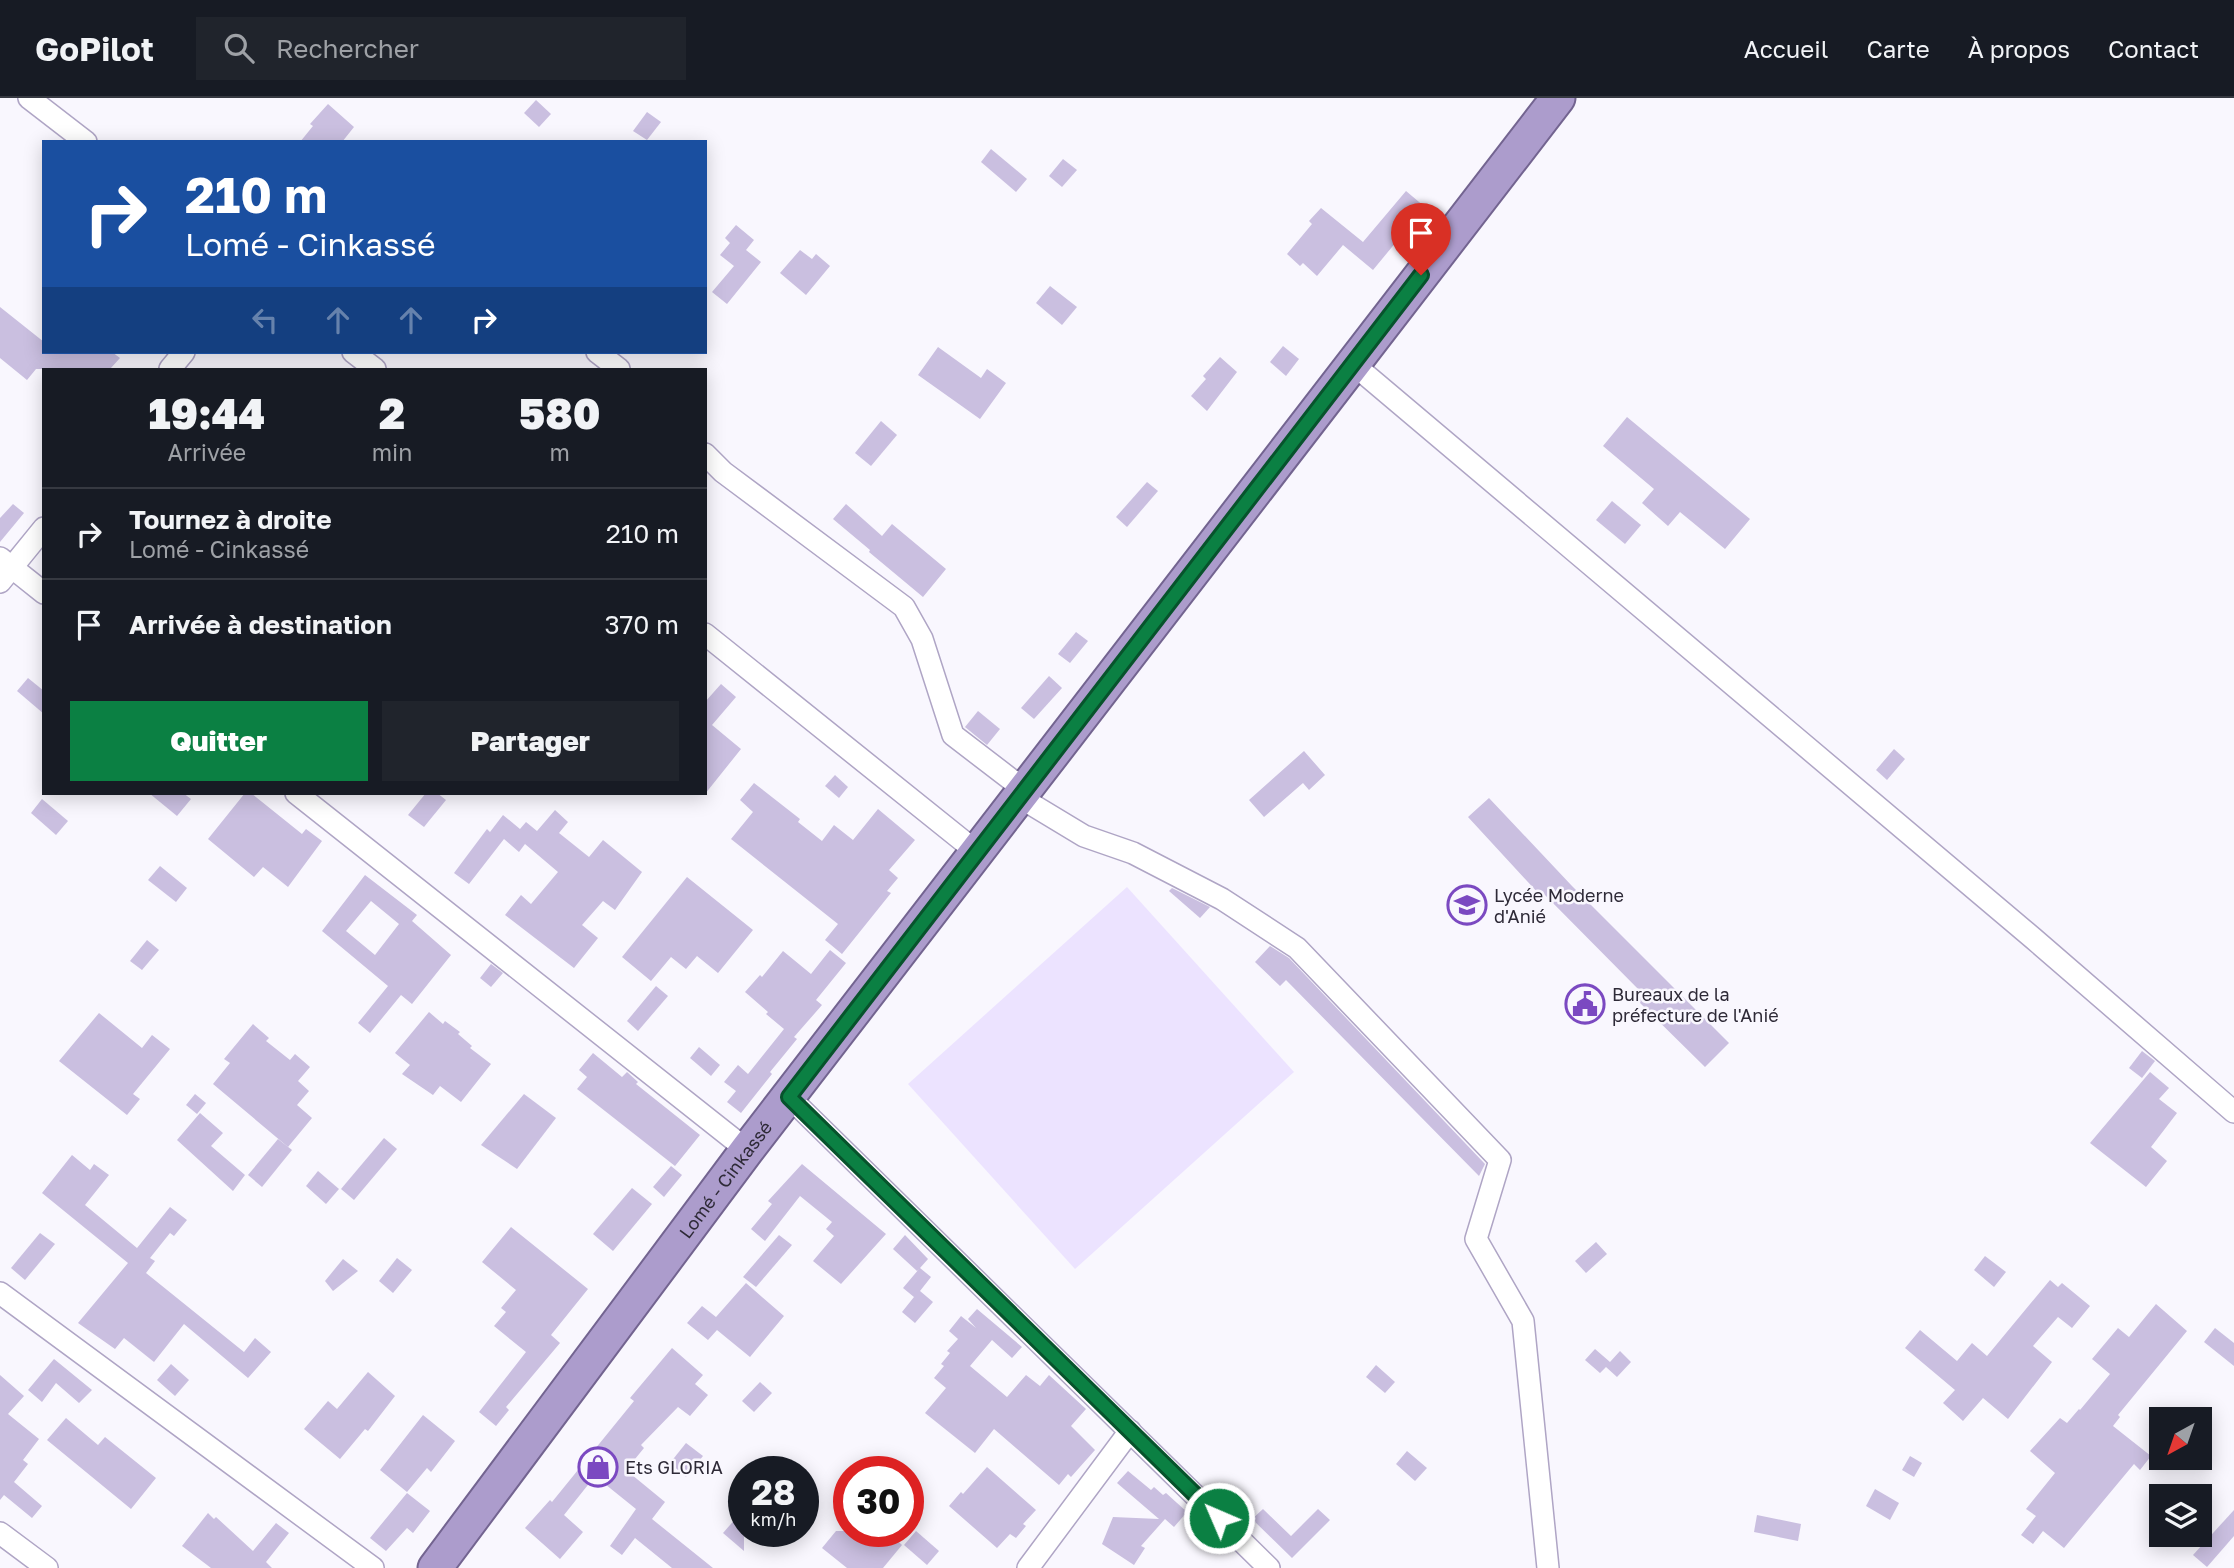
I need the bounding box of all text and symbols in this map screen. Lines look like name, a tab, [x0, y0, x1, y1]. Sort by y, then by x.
search box	[196, 17, 686, 80]
text: GoPilot	[35, 29, 154, 68]
icon: search	[220, 29, 258, 67]
text: Rechercher	[276, 33, 419, 64]
text: Accueil	[1744, 34, 1828, 63]
text: Carte	[1866, 34, 1930, 63]
text: À propos	[1968, 34, 2070, 63]
text: Contact	[2108, 34, 2199, 63]
text: 210 m	[185, 165, 327, 224]
icon: right	[70, 168, 161, 259]
pin	[1391, 203, 1451, 275]
icon: arrive	[1402, 214, 1440, 252]
text: Lomé - Cinkassé	[185, 225, 436, 263]
icon: left	[246, 301, 284, 339]
icon: ahead	[319, 301, 357, 339]
icon: ahead	[392, 301, 430, 339]
icon: right	[465, 301, 503, 339]
text: 19:44	[148, 388, 265, 438]
text: 2	[379, 388, 405, 438]
text: 580	[519, 388, 601, 438]
text: Arrivée	[168, 438, 246, 466]
text: min	[372, 438, 412, 466]
text: m	[549, 438, 570, 466]
text: Tournez à droite	[129, 504, 332, 535]
icon: right	[70, 515, 108, 553]
text: 210 m	[606, 518, 679, 549]
text: Lomé - Cinkassé	[129, 535, 309, 563]
icon: arrive	[70, 606, 108, 644]
text: Arrivée à destination	[129, 609, 392, 640]
text: 370 m	[604, 609, 679, 640]
button: Quitter	[70, 701, 368, 781]
button: Partager	[382, 701, 679, 781]
school or university icon: Lycée Moderne d'Anié	[1446, 884, 1488, 926]
place label: Lycée Moderne d'Anié	[1494, 884, 1624, 927]
public building icon: Bureaux de la préfecture de l'Anié	[1564, 983, 1606, 1025]
place label: Bureaux de la préfecture de l'Anié	[1612, 983, 1779, 1026]
street label: Lomé - Cinkassé	[674, 1116, 776, 1242]
north arrow	[2149, 1407, 2212, 1470]
map controls	[2149, 1407, 2212, 1547]
shop icon: Ets GLORIA	[577, 1446, 619, 1488]
place label: Ets GLORIA	[625, 1456, 723, 1478]
speed limit sign: 30	[833, 1456, 924, 1547]
text: 28	[752, 1471, 795, 1513]
position arrow	[1182, 1481, 1256, 1555]
button: layers	[2149, 1484, 2212, 1547]
text: km/h	[751, 1508, 796, 1530]

